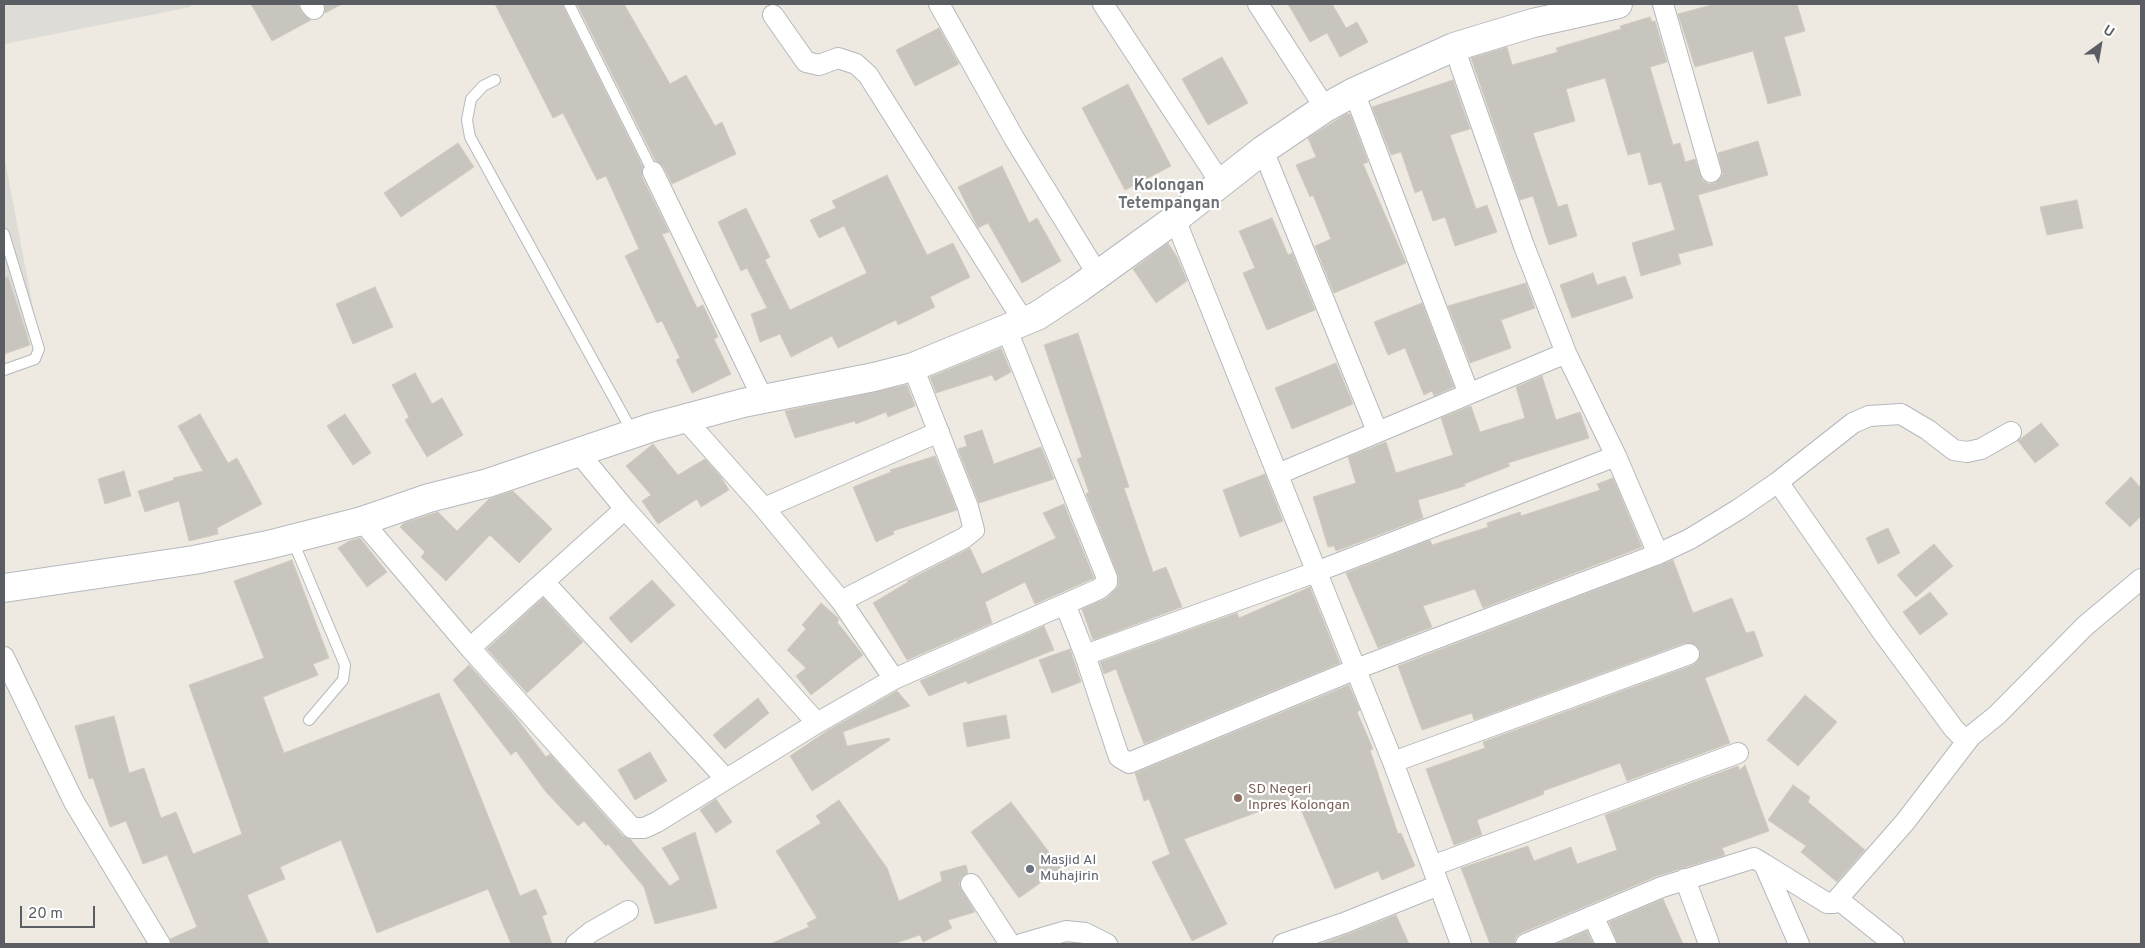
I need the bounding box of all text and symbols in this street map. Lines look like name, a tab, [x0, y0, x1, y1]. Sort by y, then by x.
north arrow	[2075, 20, 2125, 70]
text: U	[2099, 22, 2117, 42]
district label: Kolongan Tetempangan	[1118, 177, 1220, 215]
place label: SD Negeri Inpres Kolongan	[1248, 782, 1350, 814]
marker: SD Negeri Inpres Kolongan	[1232, 792, 1244, 804]
place label: Masjid Al Muhajirin	[1040, 853, 1099, 886]
marker: Masjid Al Muhajirin	[1024, 863, 1036, 875]
scale bar	[22, 896, 98, 928]
text: 20 m	[28, 905, 63, 924]

